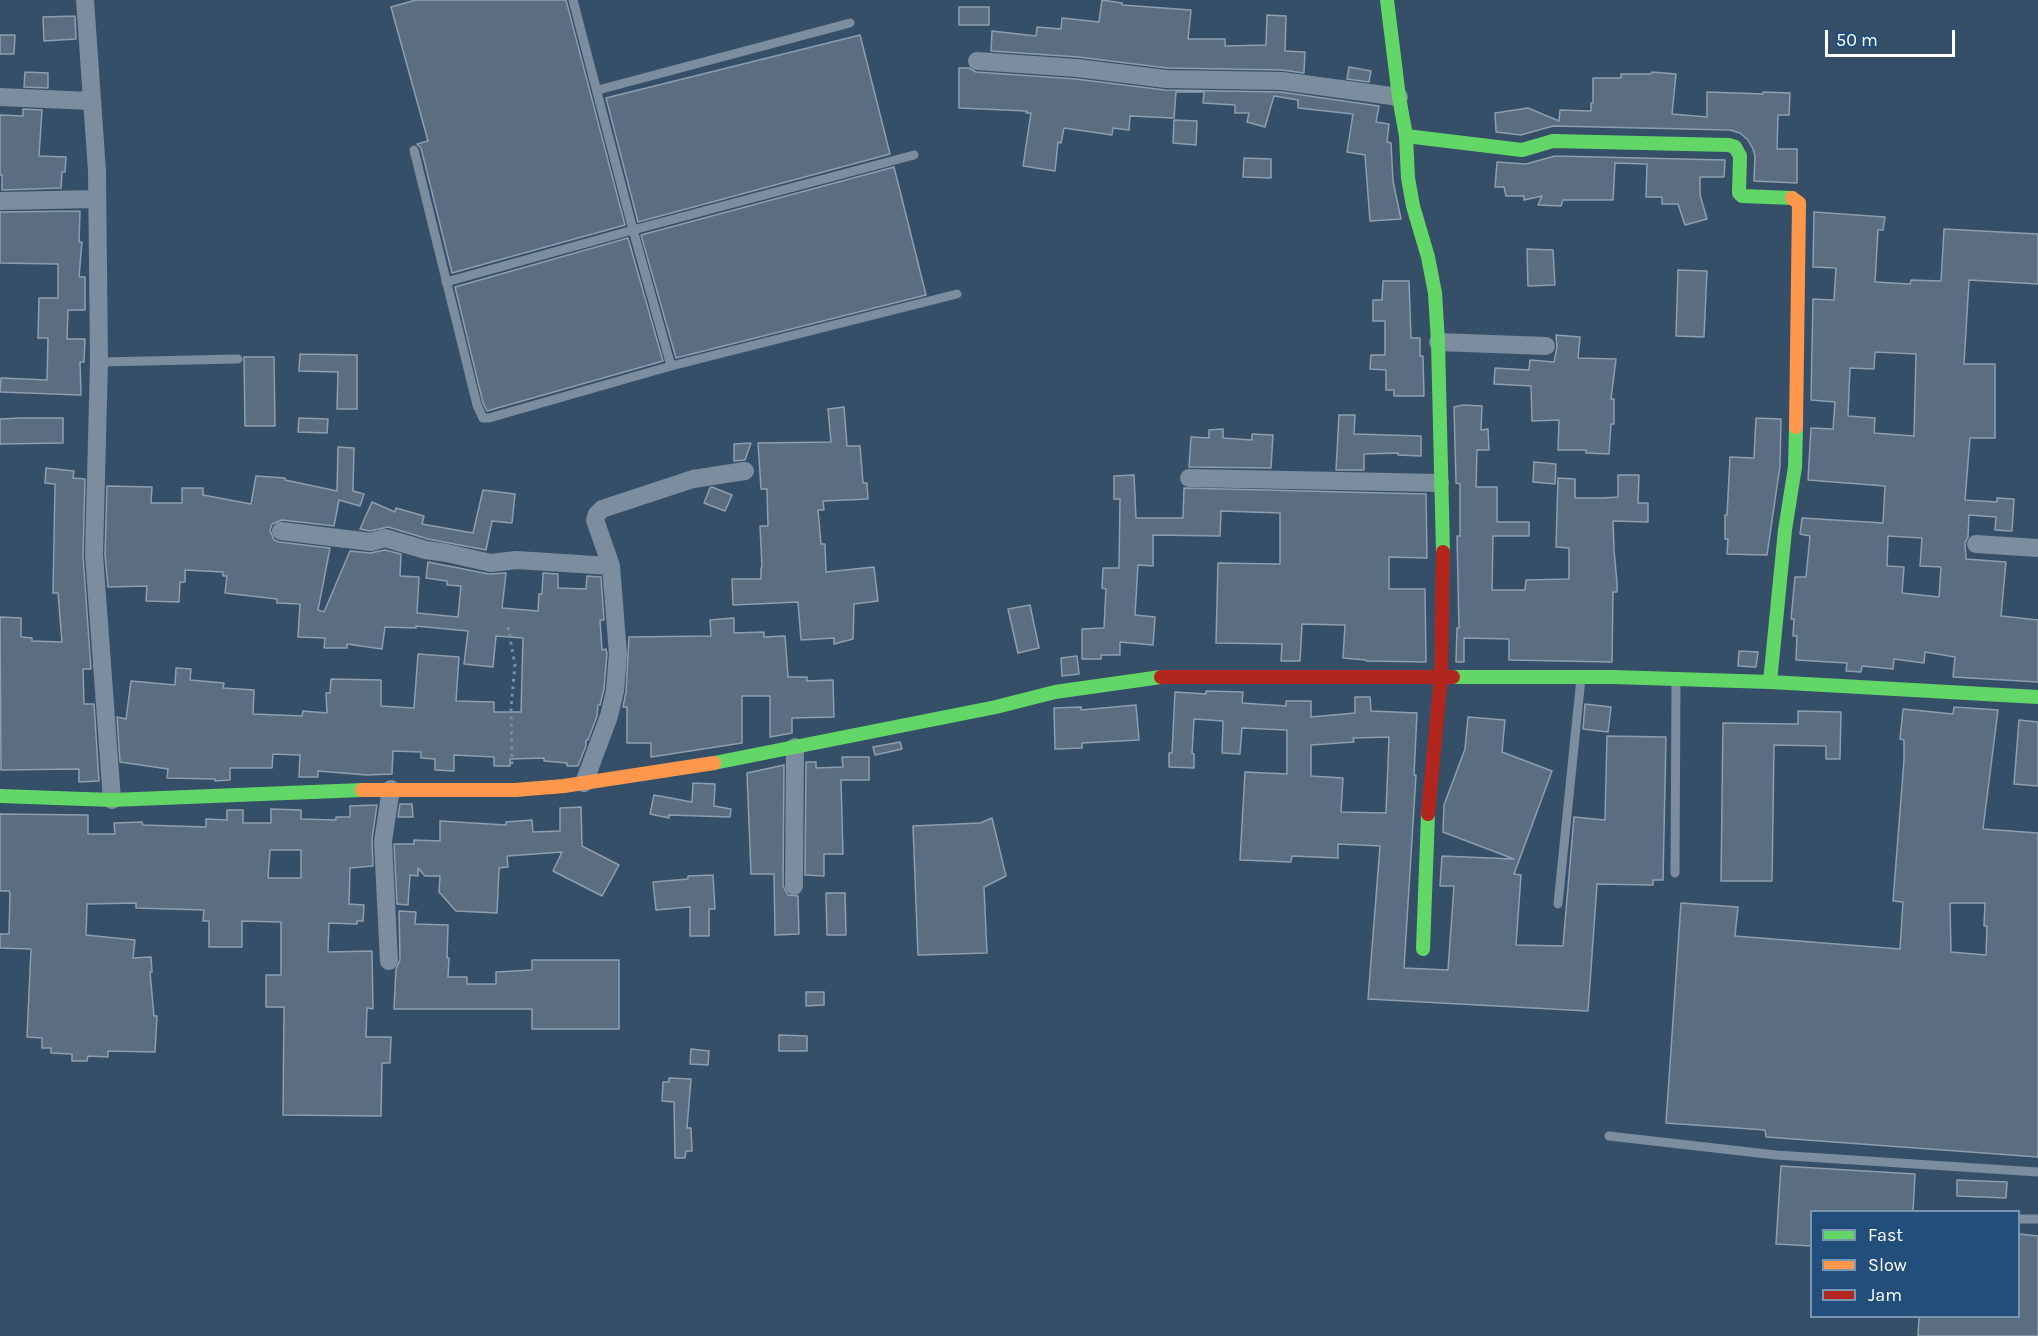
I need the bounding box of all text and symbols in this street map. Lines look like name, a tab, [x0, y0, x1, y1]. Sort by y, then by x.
scale bar	[1828, 18, 1958, 56]
text: 50 m	[1836, 29, 1878, 51]
legend	[1810, 1210, 2020, 1318]
text: Fast	[1868, 1224, 1903, 1246]
text: Slow	[1868, 1254, 1907, 1276]
text: Jam	[1868, 1284, 1902, 1306]

